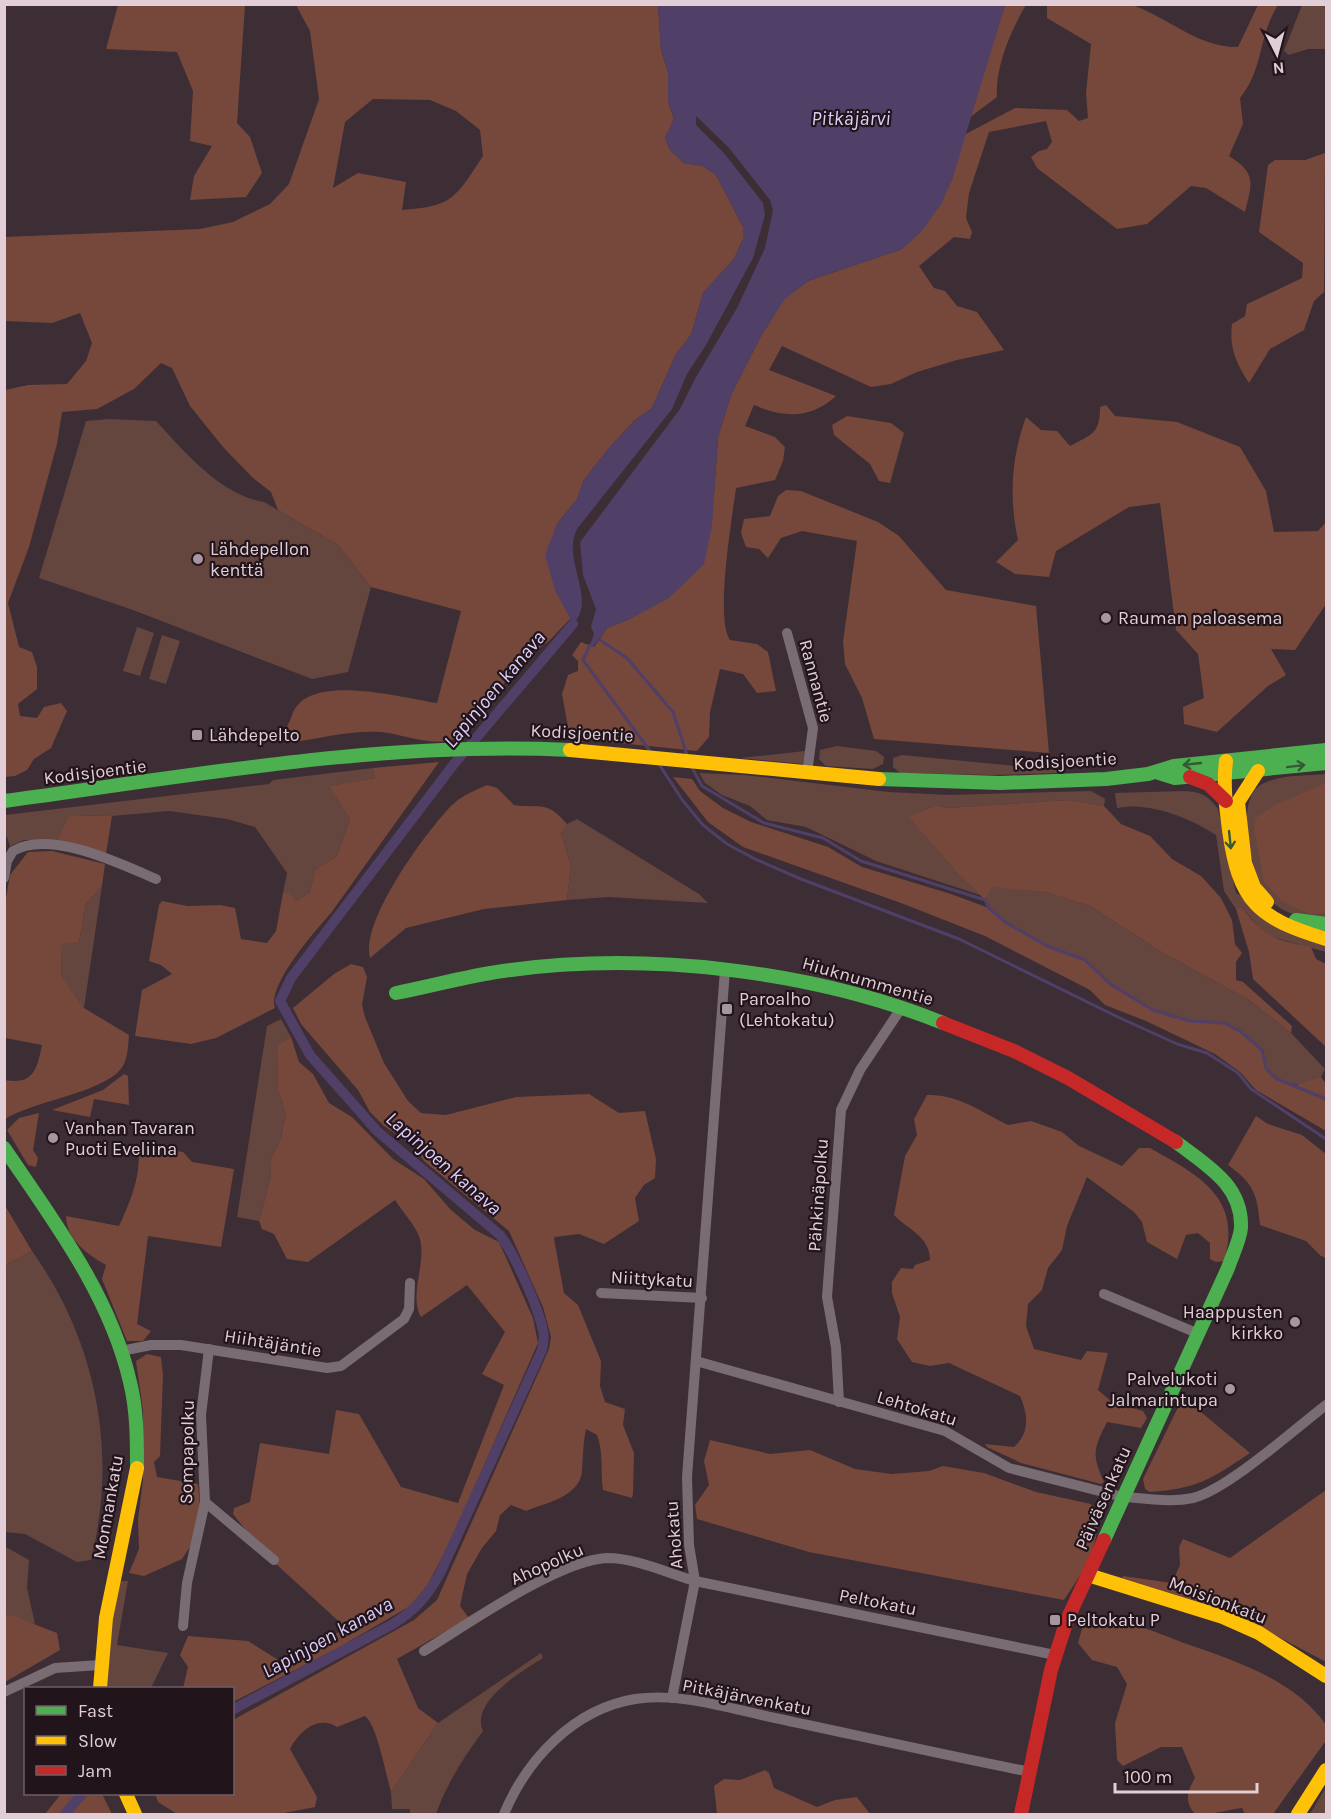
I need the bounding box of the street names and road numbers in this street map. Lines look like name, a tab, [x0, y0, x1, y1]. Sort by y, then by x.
street label: Rannantie	[794, 637, 838, 725]
street label: Kodisjoentie	[530, 719, 634, 747]
street label: Kodisjoentie	[1013, 747, 1117, 775]
street label: Kodisjoentie	[42, 755, 148, 789]
street label: Hiuknummentie	[800, 952, 936, 1010]
street label: Pähkinäpolku	[803, 1138, 833, 1252]
street label: Niittykatu	[610, 1266, 694, 1292]
street label: Hiihtäjäntie	[223, 1324, 323, 1362]
street label: Lehtokatu	[874, 1385, 960, 1431]
street label: Sompapolku	[175, 1400, 199, 1504]
street label: Päiväsenkatu	[1070, 1443, 1136, 1553]
street label: Monnankatu	[88, 1453, 128, 1561]
street label: Ahokatu	[661, 1500, 687, 1570]
street label: Ahopolku	[507, 1538, 587, 1590]
street label: Moisionkatu	[1166, 1571, 1270, 1629]
street label: Peltokatu	[837, 1584, 919, 1620]
street label: Pitkäjärvenkatu	[681, 1674, 813, 1720]

